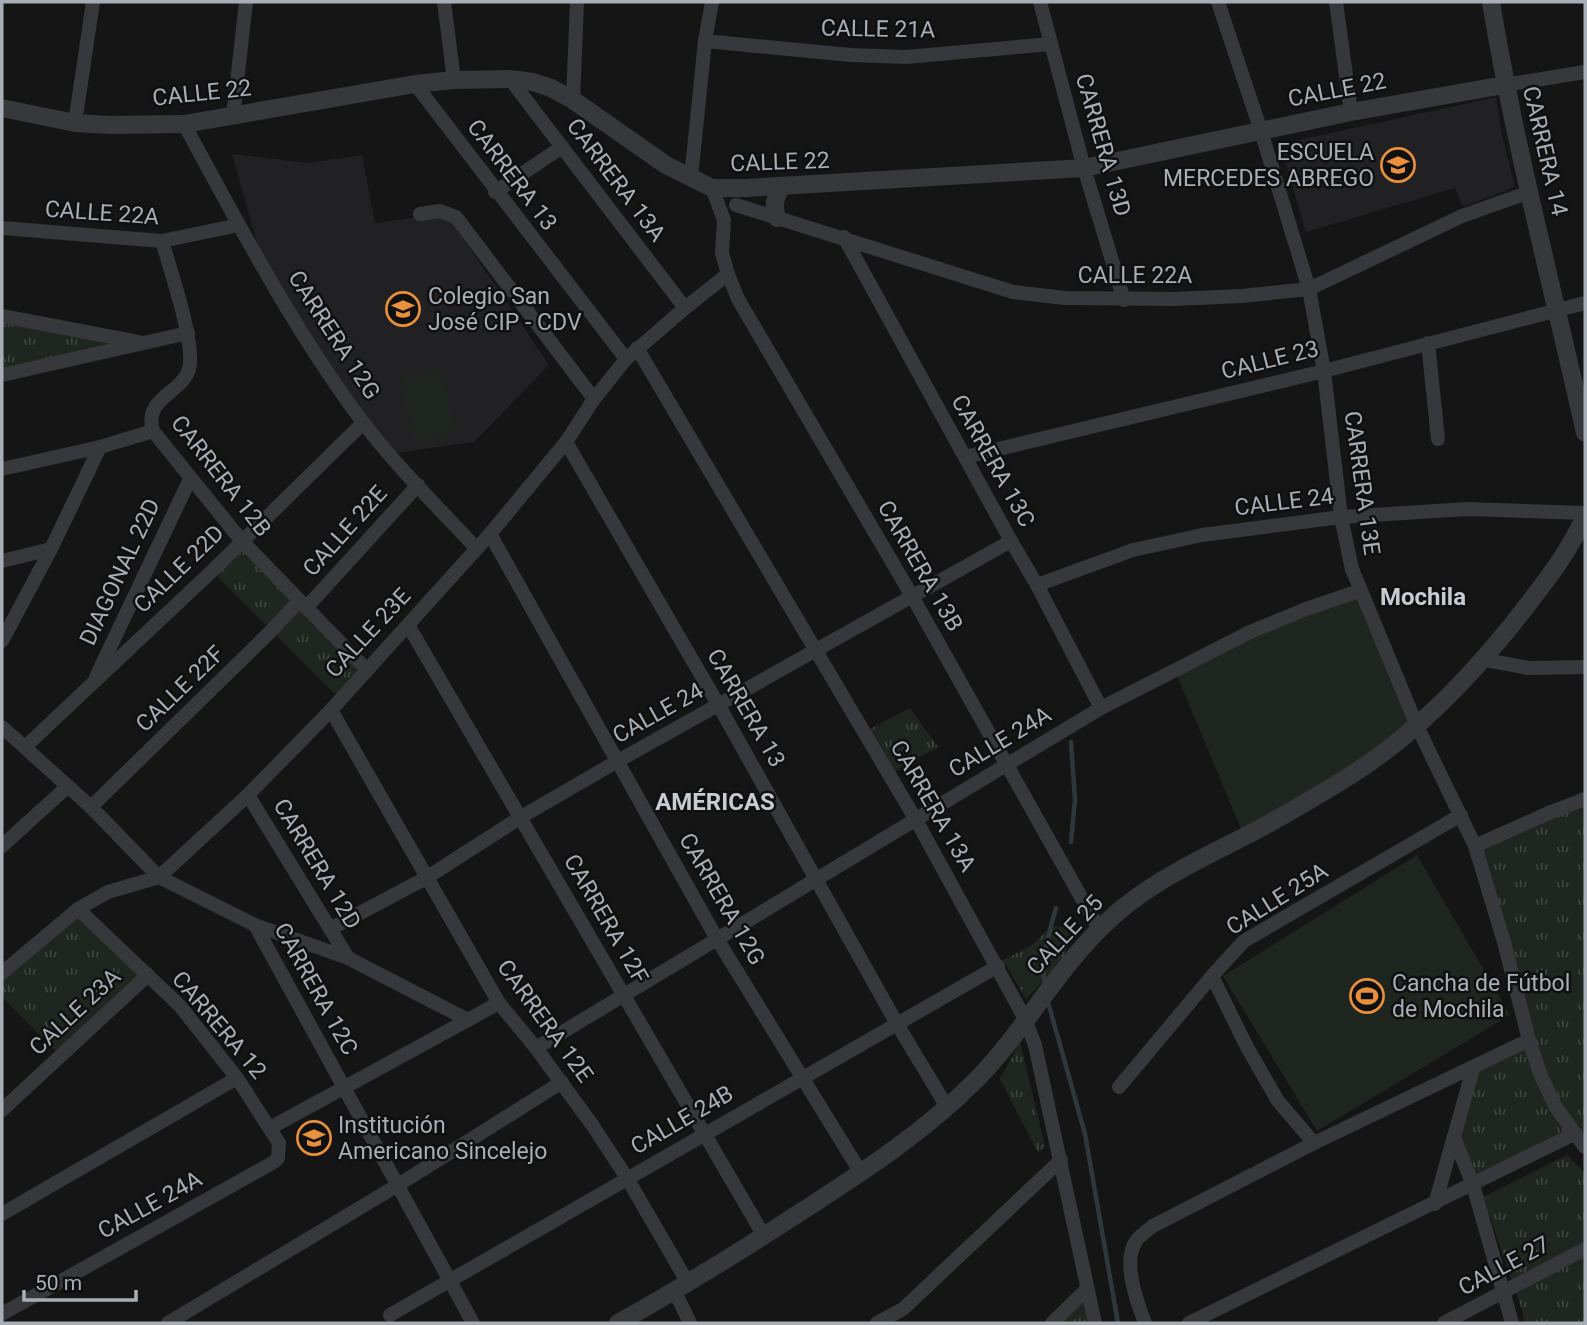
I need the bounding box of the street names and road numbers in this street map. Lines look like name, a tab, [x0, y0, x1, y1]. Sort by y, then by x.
street label: CALLE 21A	[821, 15, 935, 43]
street label: CALLE 22	[1286, 67, 1388, 113]
street label: CARRERA 13D	[1070, 71, 1136, 219]
street label: CALLE 22	[151, 74, 253, 112]
street label: CARRERA 14	[1517, 84, 1573, 218]
street label: CARRERA 13A	[561, 113, 671, 247]
street label: CARRERA 13	[461, 114, 563, 236]
street label: CALLE 22	[730, 147, 830, 177]
street label: CALLE 22A	[44, 196, 160, 230]
street label: CALLE 22A	[1078, 262, 1192, 289]
street label: CARRERA 12G	[282, 266, 386, 404]
street label: CALLE 23	[1219, 335, 1321, 385]
street label: CARRERA 13C	[946, 390, 1040, 532]
street label: CARRERA 13E	[1339, 409, 1385, 557]
street label: CARRERA 12B	[165, 410, 277, 542]
street label: CALLE 22E	[297, 480, 393, 582]
street label: CALLE 24	[1233, 483, 1335, 521]
street label: DIAGONAL 22D	[74, 494, 166, 650]
street label: CARRERA 13B	[872, 496, 968, 636]
street label: CALLE 22D	[128, 520, 230, 618]
street label: CALLE 23E	[320, 583, 416, 683]
street label: CALLE 22F	[130, 640, 230, 738]
street label: CARRERA 13	[701, 644, 791, 772]
street label: CALLE 24	[608, 677, 708, 749]
street label: CALLE 24A	[944, 701, 1056, 783]
street label: CARRERA 13A	[885, 736, 981, 876]
street label: CARRERA 12D	[268, 794, 366, 934]
street label: CARRERA 12G	[673, 828, 771, 970]
street label: CARRERA 12F	[558, 850, 654, 989]
street label: CALLE 25A	[1221, 857, 1333, 941]
street label: CALLE 25	[1021, 889, 1109, 981]
street label: CARRERA 12C	[269, 918, 363, 1060]
street label: CARRERA 12E	[491, 954, 599, 1088]
street label: CALLE 23A	[24, 963, 126, 1061]
street label: CARRERA 12	[166, 966, 272, 1084]
street label: CALLE 24B	[626, 1080, 738, 1160]
street label: CALLE 24A	[93, 1165, 207, 1245]
street label: CALLE 27	[1454, 1231, 1554, 1301]

